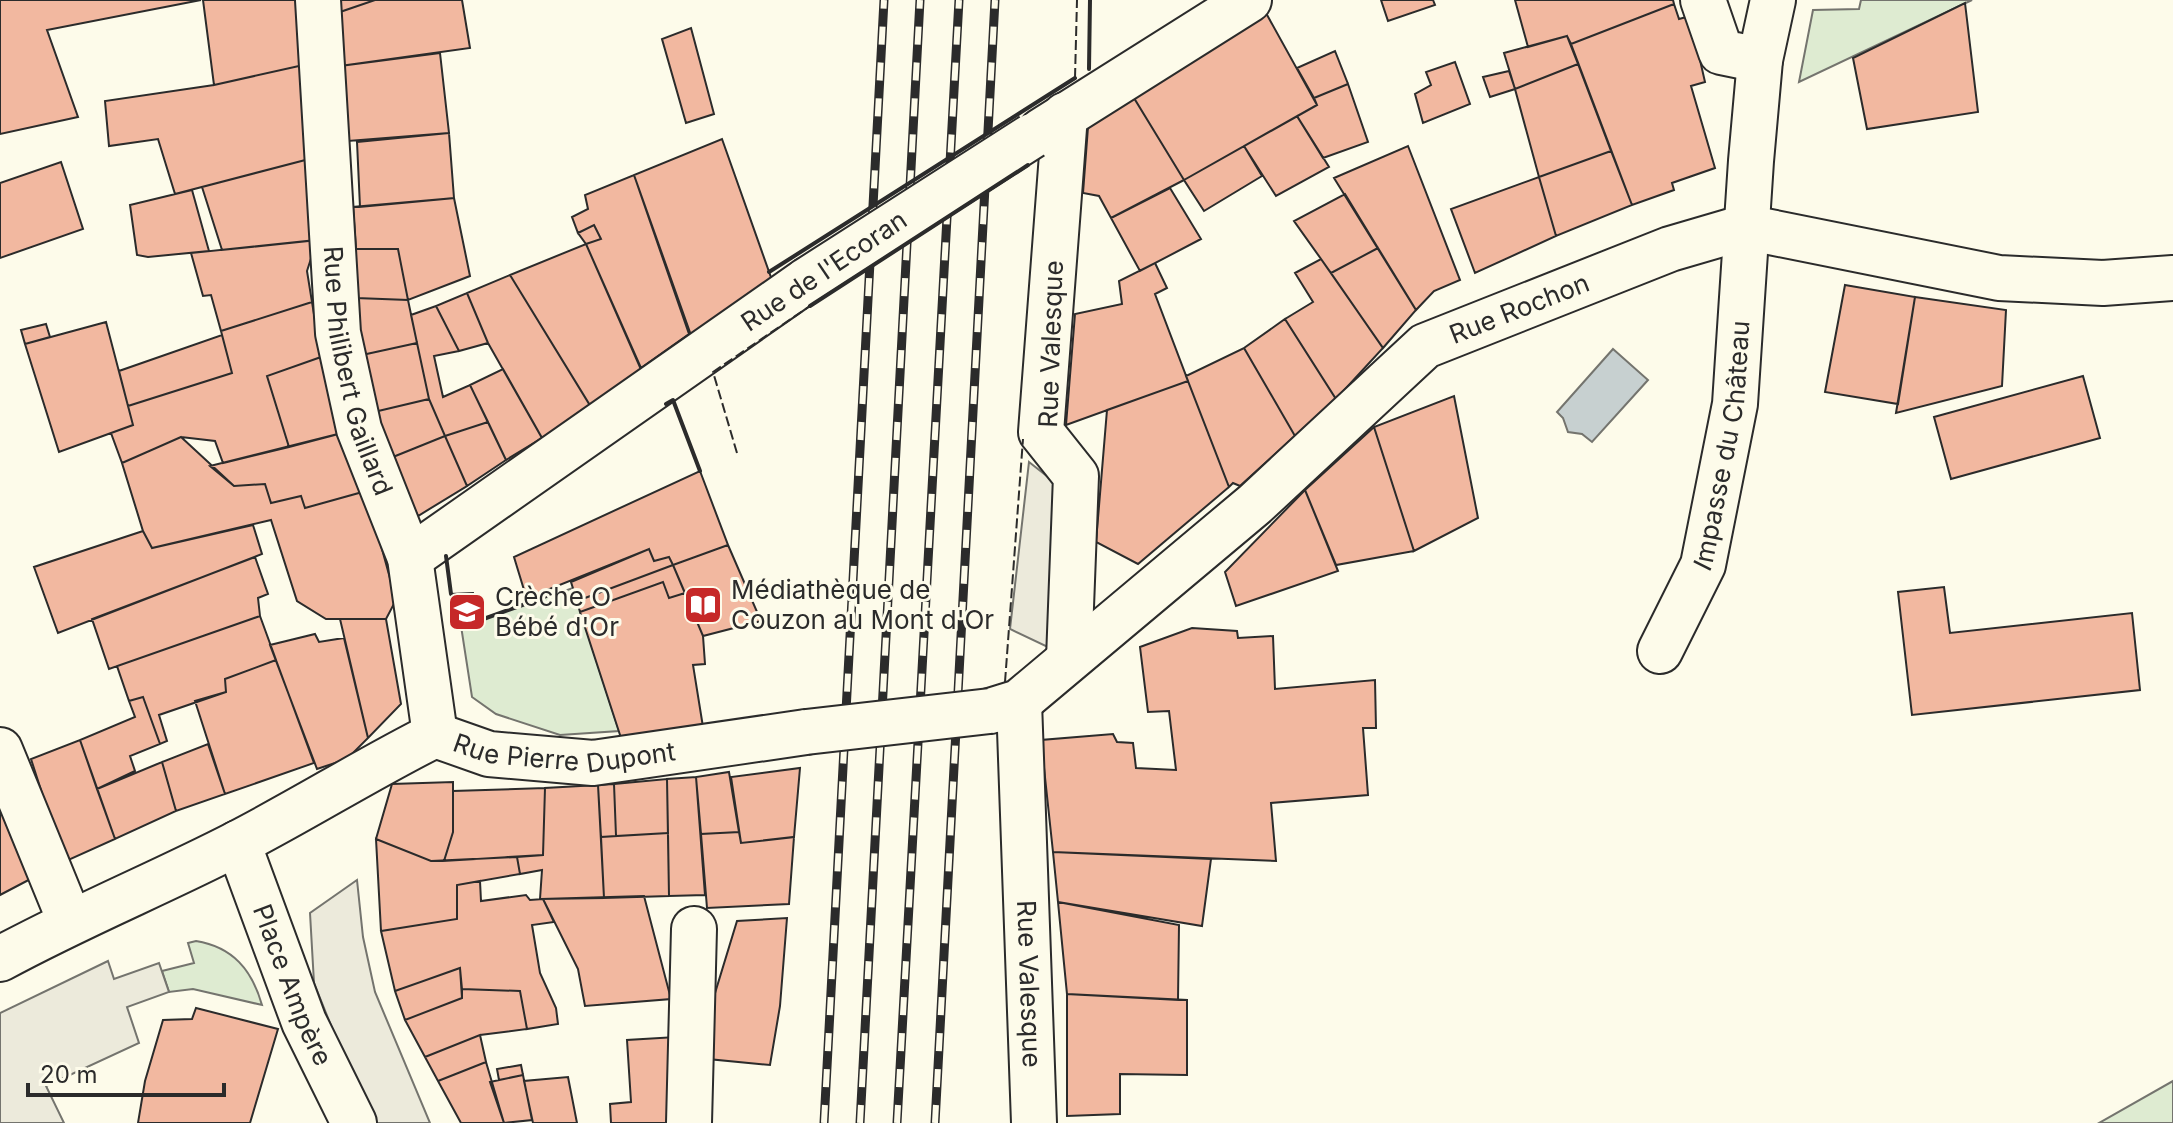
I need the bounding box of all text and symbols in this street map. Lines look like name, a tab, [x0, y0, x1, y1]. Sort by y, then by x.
street label: Rue de l'Ecoran	[735, 204, 912, 337]
street label: Rue Philibert Gaillard	[318, 245, 400, 499]
street label: Rue Valesque	[1032, 260, 1069, 428]
street label: Rue Rochon	[1445, 267, 1594, 350]
street label: Impasse du Château	[1687, 320, 1755, 575]
place label: Médiathèque de Couzon au Mont d'Or	[731, 574, 994, 635]
place label: Crèche O Bébé d'Or	[495, 581, 619, 642]
library icon: Médiathèque de Couzon au Mont d'Or	[682, 584, 724, 626]
school or university icon: Crèche O Bébé d'Or	[446, 591, 488, 633]
street label: Rue Pierre Dupont	[449, 727, 677, 779]
street label: Place Ampère	[247, 900, 339, 1071]
street label: Rue Valesque	[1011, 900, 1048, 1068]
scale bar	[28, 1047, 224, 1097]
text: 20 m	[40, 1060, 98, 1089]

